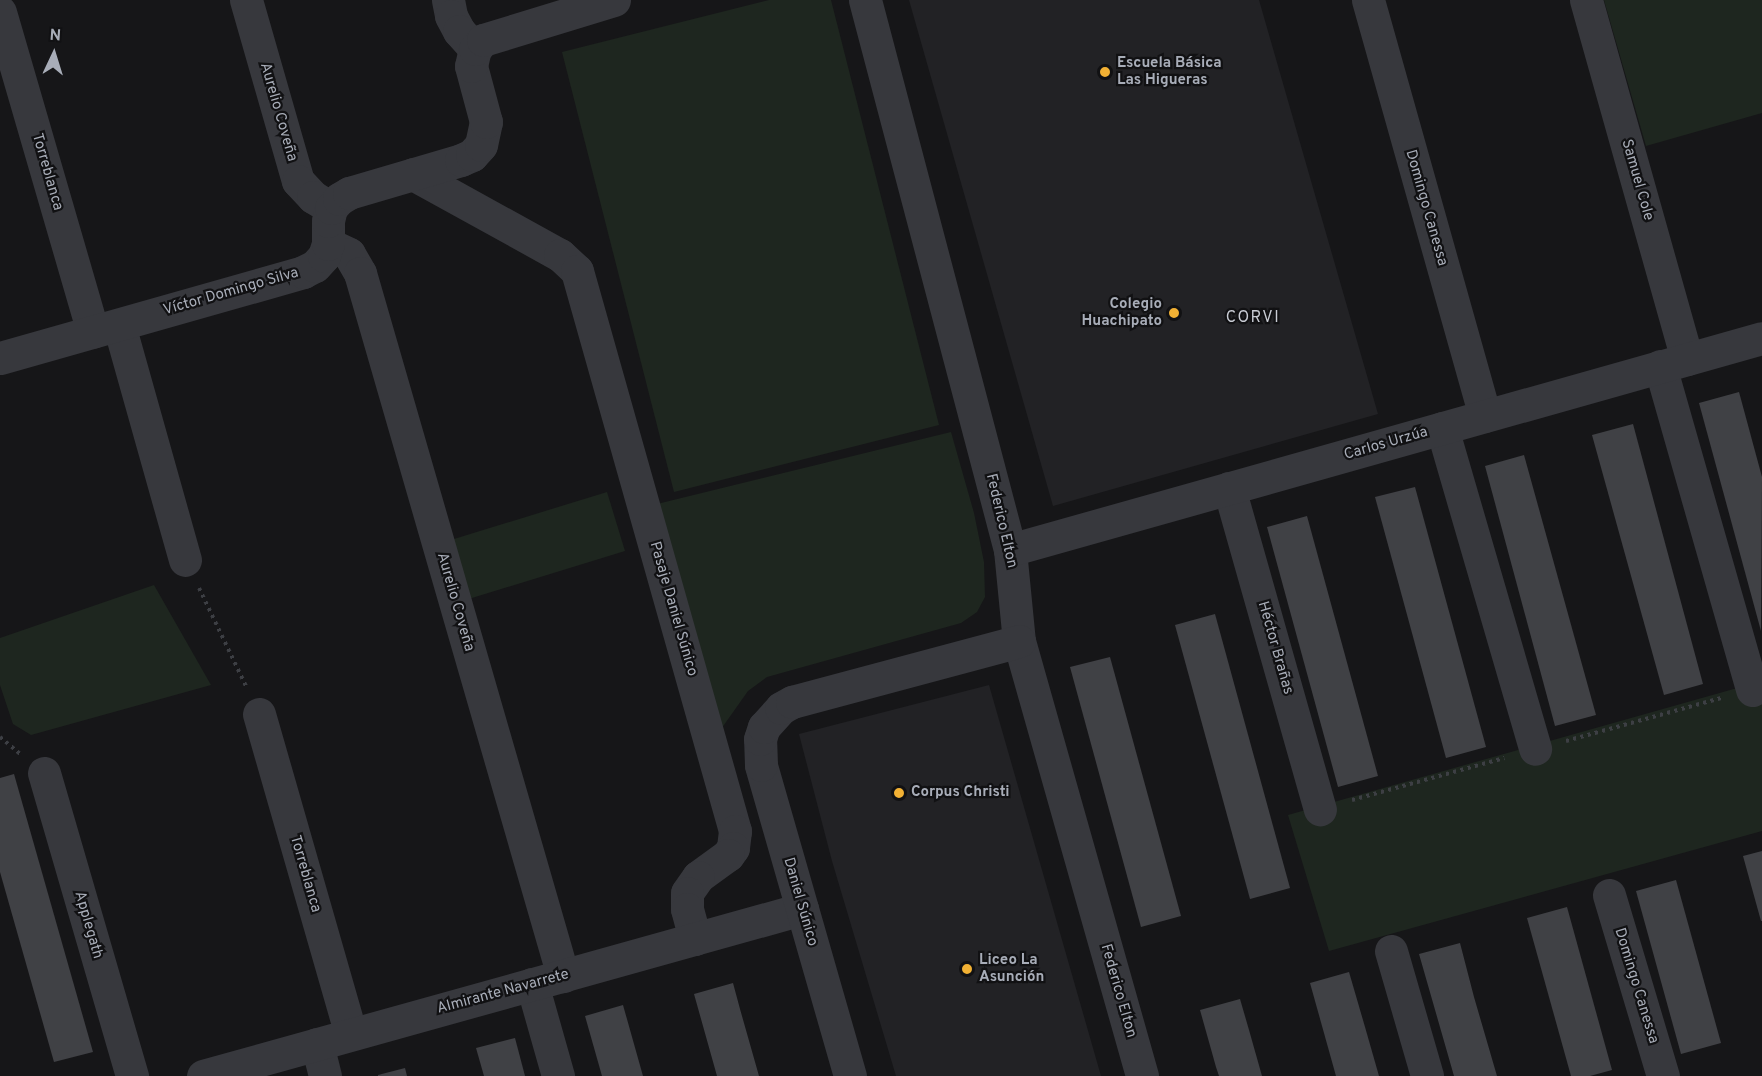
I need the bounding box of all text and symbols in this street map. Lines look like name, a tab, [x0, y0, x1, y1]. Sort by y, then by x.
north arrow	[24, 24, 84, 84]
text: N	[49, 26, 62, 46]
place label: Escuela Básica Las Higueras	[1117, 54, 1222, 89]
street label: Aurelio Coveña	[255, 60, 301, 164]
marker: Escuela Básica Las Higueras	[1098, 65, 1112, 79]
street label: Torreblanca	[27, 131, 67, 213]
street label: Samuel Cole	[1617, 137, 1657, 223]
street label: Domingo Canessa	[1401, 148, 1451, 268]
street label: Víctor Domingo Silva	[161, 264, 301, 320]
place label: Colegio Huachipato	[1081, 295, 1162, 330]
marker: Colegio Huachipato	[1167, 306, 1181, 320]
district label: CORVI	[1226, 308, 1280, 328]
street label: Carlos Urzúa	[1342, 423, 1430, 465]
street label: Federico Elton	[981, 472, 1021, 570]
street label: Pasaje Daniel Súnico	[645, 540, 701, 678]
street label: Aurelio Coveña	[432, 550, 478, 654]
street label: Héctor Brañas	[1253, 599, 1297, 697]
place label: Corpus Christi	[911, 784, 1010, 802]
marker: Corpus Christi	[892, 786, 906, 800]
street label: Torreblanca	[285, 833, 325, 915]
street label: Daniel Súnico	[779, 856, 821, 948]
street label: Applegath	[70, 889, 106, 961]
street label: Domingo Canessa	[1610, 926, 1662, 1046]
street label: Federico Elton	[1096, 942, 1140, 1040]
place label: Liceo La Asunción	[979, 951, 1044, 986]
marker: Liceo La Asunción	[960, 962, 974, 976]
street label: Almirante Navarrete	[435, 966, 571, 1018]

